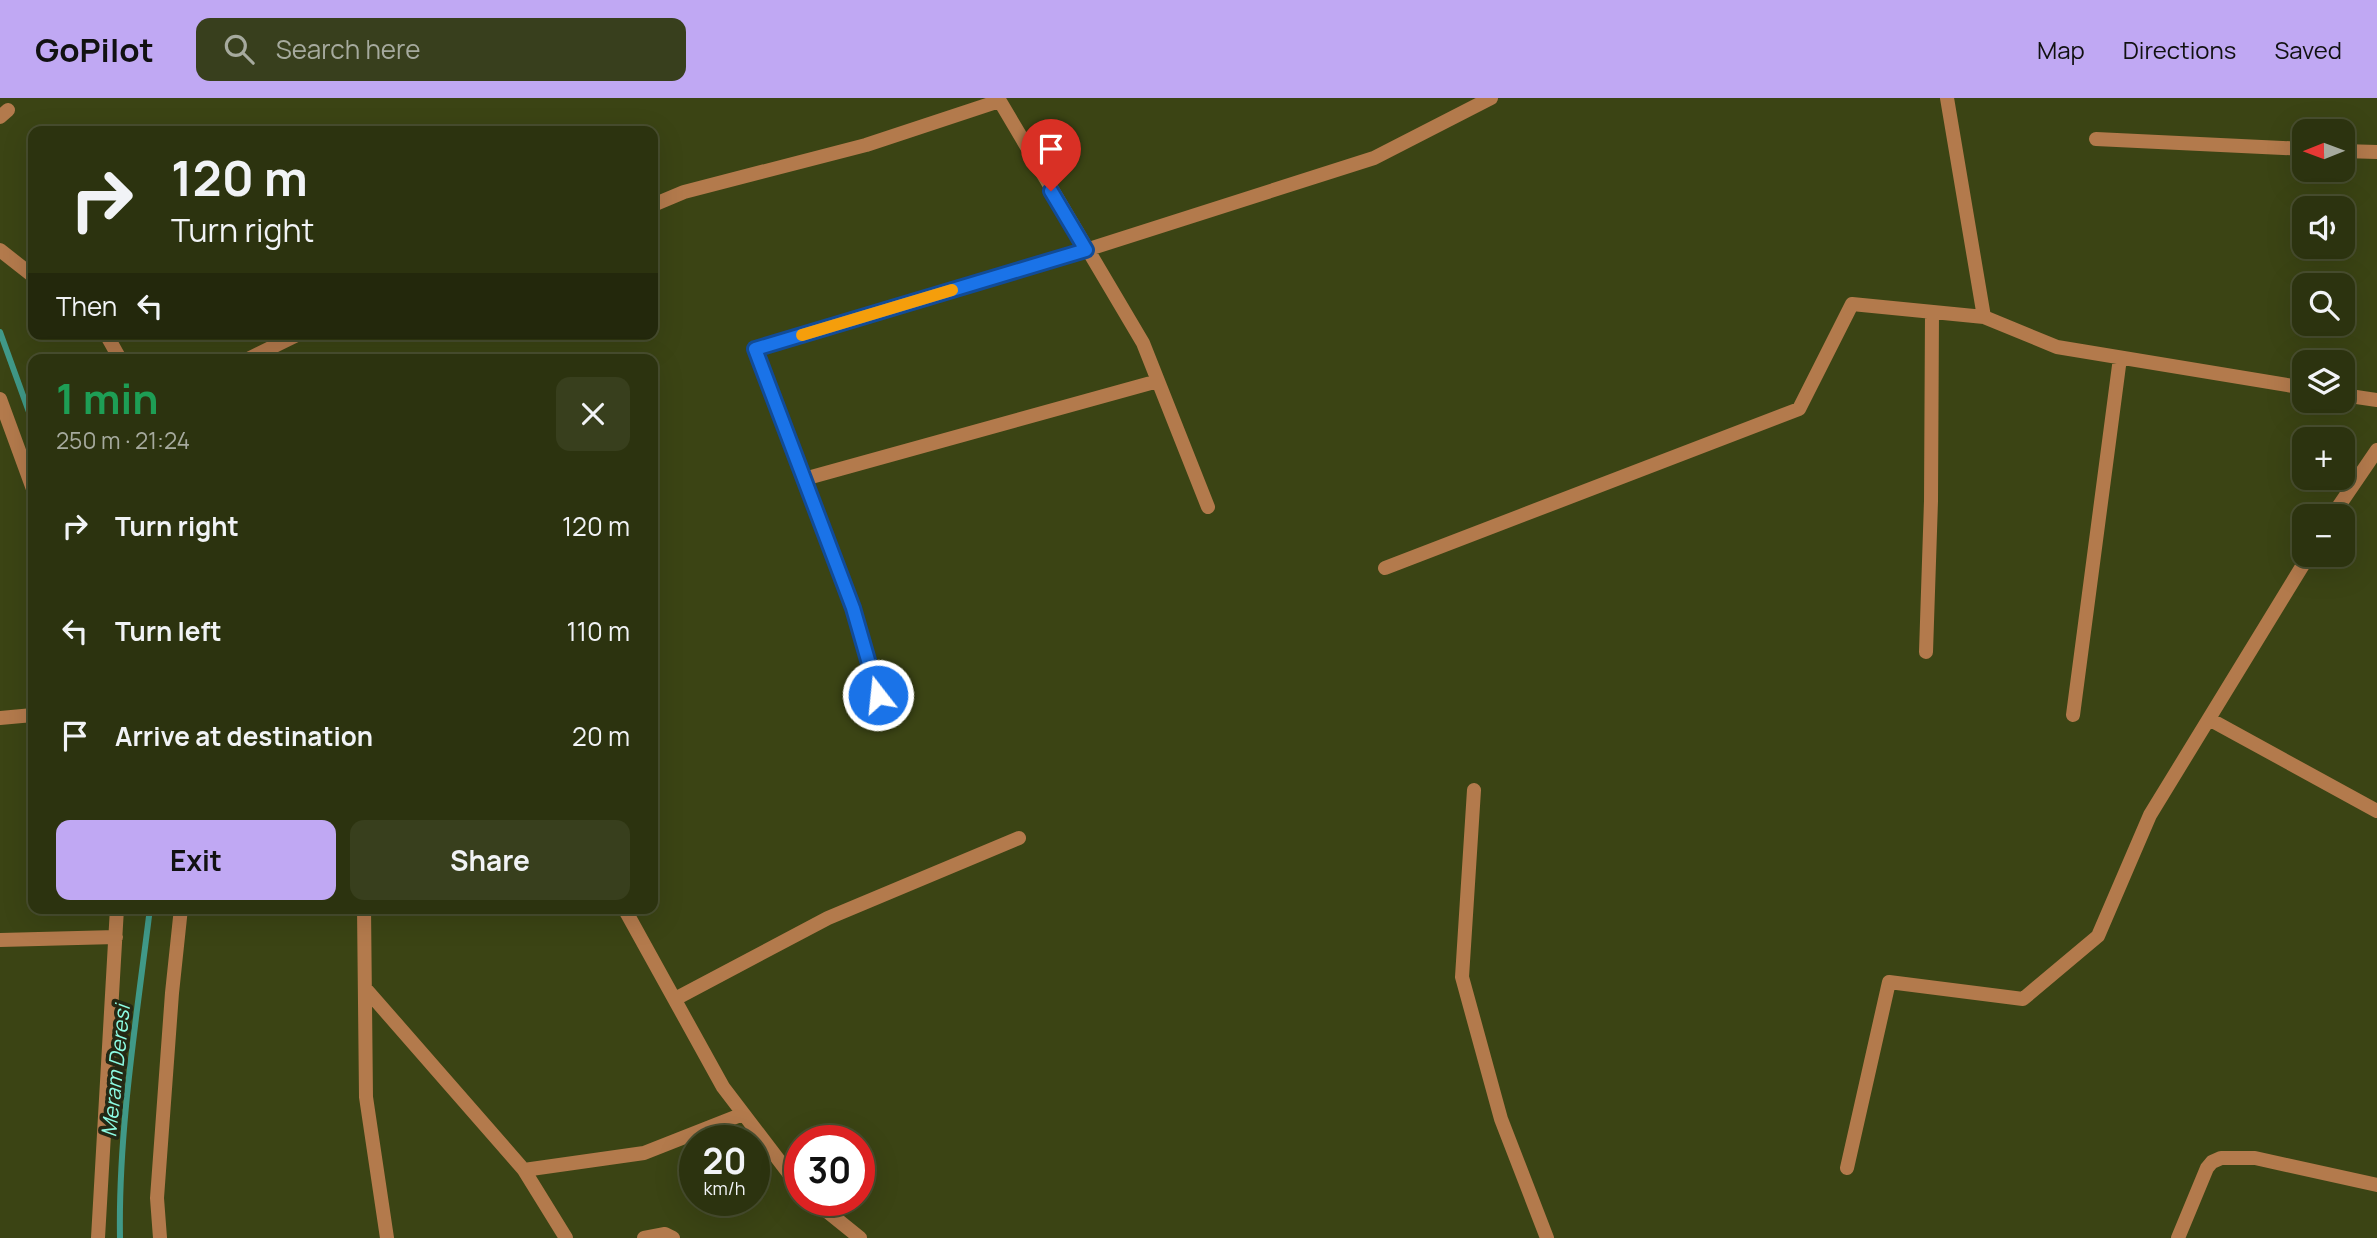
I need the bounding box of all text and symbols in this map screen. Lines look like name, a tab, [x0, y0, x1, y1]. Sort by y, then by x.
search box	[196, 18, 686, 81]
text: GoPilot	[35, 27, 154, 72]
icon: search	[220, 30, 258, 68]
text: Search here	[276, 31, 420, 67]
text: Map	[2037, 33, 2085, 66]
text: Directions	[2123, 33, 2236, 66]
text: Saved	[2274, 33, 2342, 66]
pin	[1021, 119, 1081, 191]
north arrow	[2292, 119, 2356, 182]
map controls	[2292, 119, 2355, 567]
icon: arrive	[1032, 130, 1070, 168]
text: 120 m	[171, 144, 308, 211]
icon: right	[56, 154, 147, 245]
button: sound	[2292, 196, 2355, 259]
text: Turn right	[171, 208, 314, 252]
button: search	[2292, 273, 2355, 336]
icon: left	[131, 287, 169, 325]
text: Then	[56, 288, 117, 324]
button: layers	[2292, 350, 2355, 413]
text: 1 min	[56, 369, 159, 427]
button: close	[556, 377, 630, 451]
text: 250 m · 21:24	[56, 424, 190, 456]
button: +	[2292, 427, 2355, 490]
button: −	[2292, 504, 2355, 567]
icon: right	[56, 507, 94, 545]
text: Turn right	[115, 508, 239, 544]
text: 120 m	[562, 508, 630, 544]
icon: left	[56, 612, 94, 650]
text: Turn left	[115, 613, 222, 649]
text: 110 m	[567, 613, 630, 649]
position arrow	[841, 658, 915, 732]
icon: arrive	[56, 717, 94, 755]
text: Arrive at destination	[115, 718, 373, 754]
text: 20 m	[572, 718, 630, 754]
button: Exit	[56, 820, 336, 900]
button: Share	[350, 820, 630, 900]
water label: Meram Deresi	[94, 1000, 136, 1138]
speed limit sign: 30	[784, 1125, 875, 1216]
text: 20	[703, 1137, 746, 1185]
text: km/h	[704, 1176, 745, 1200]

